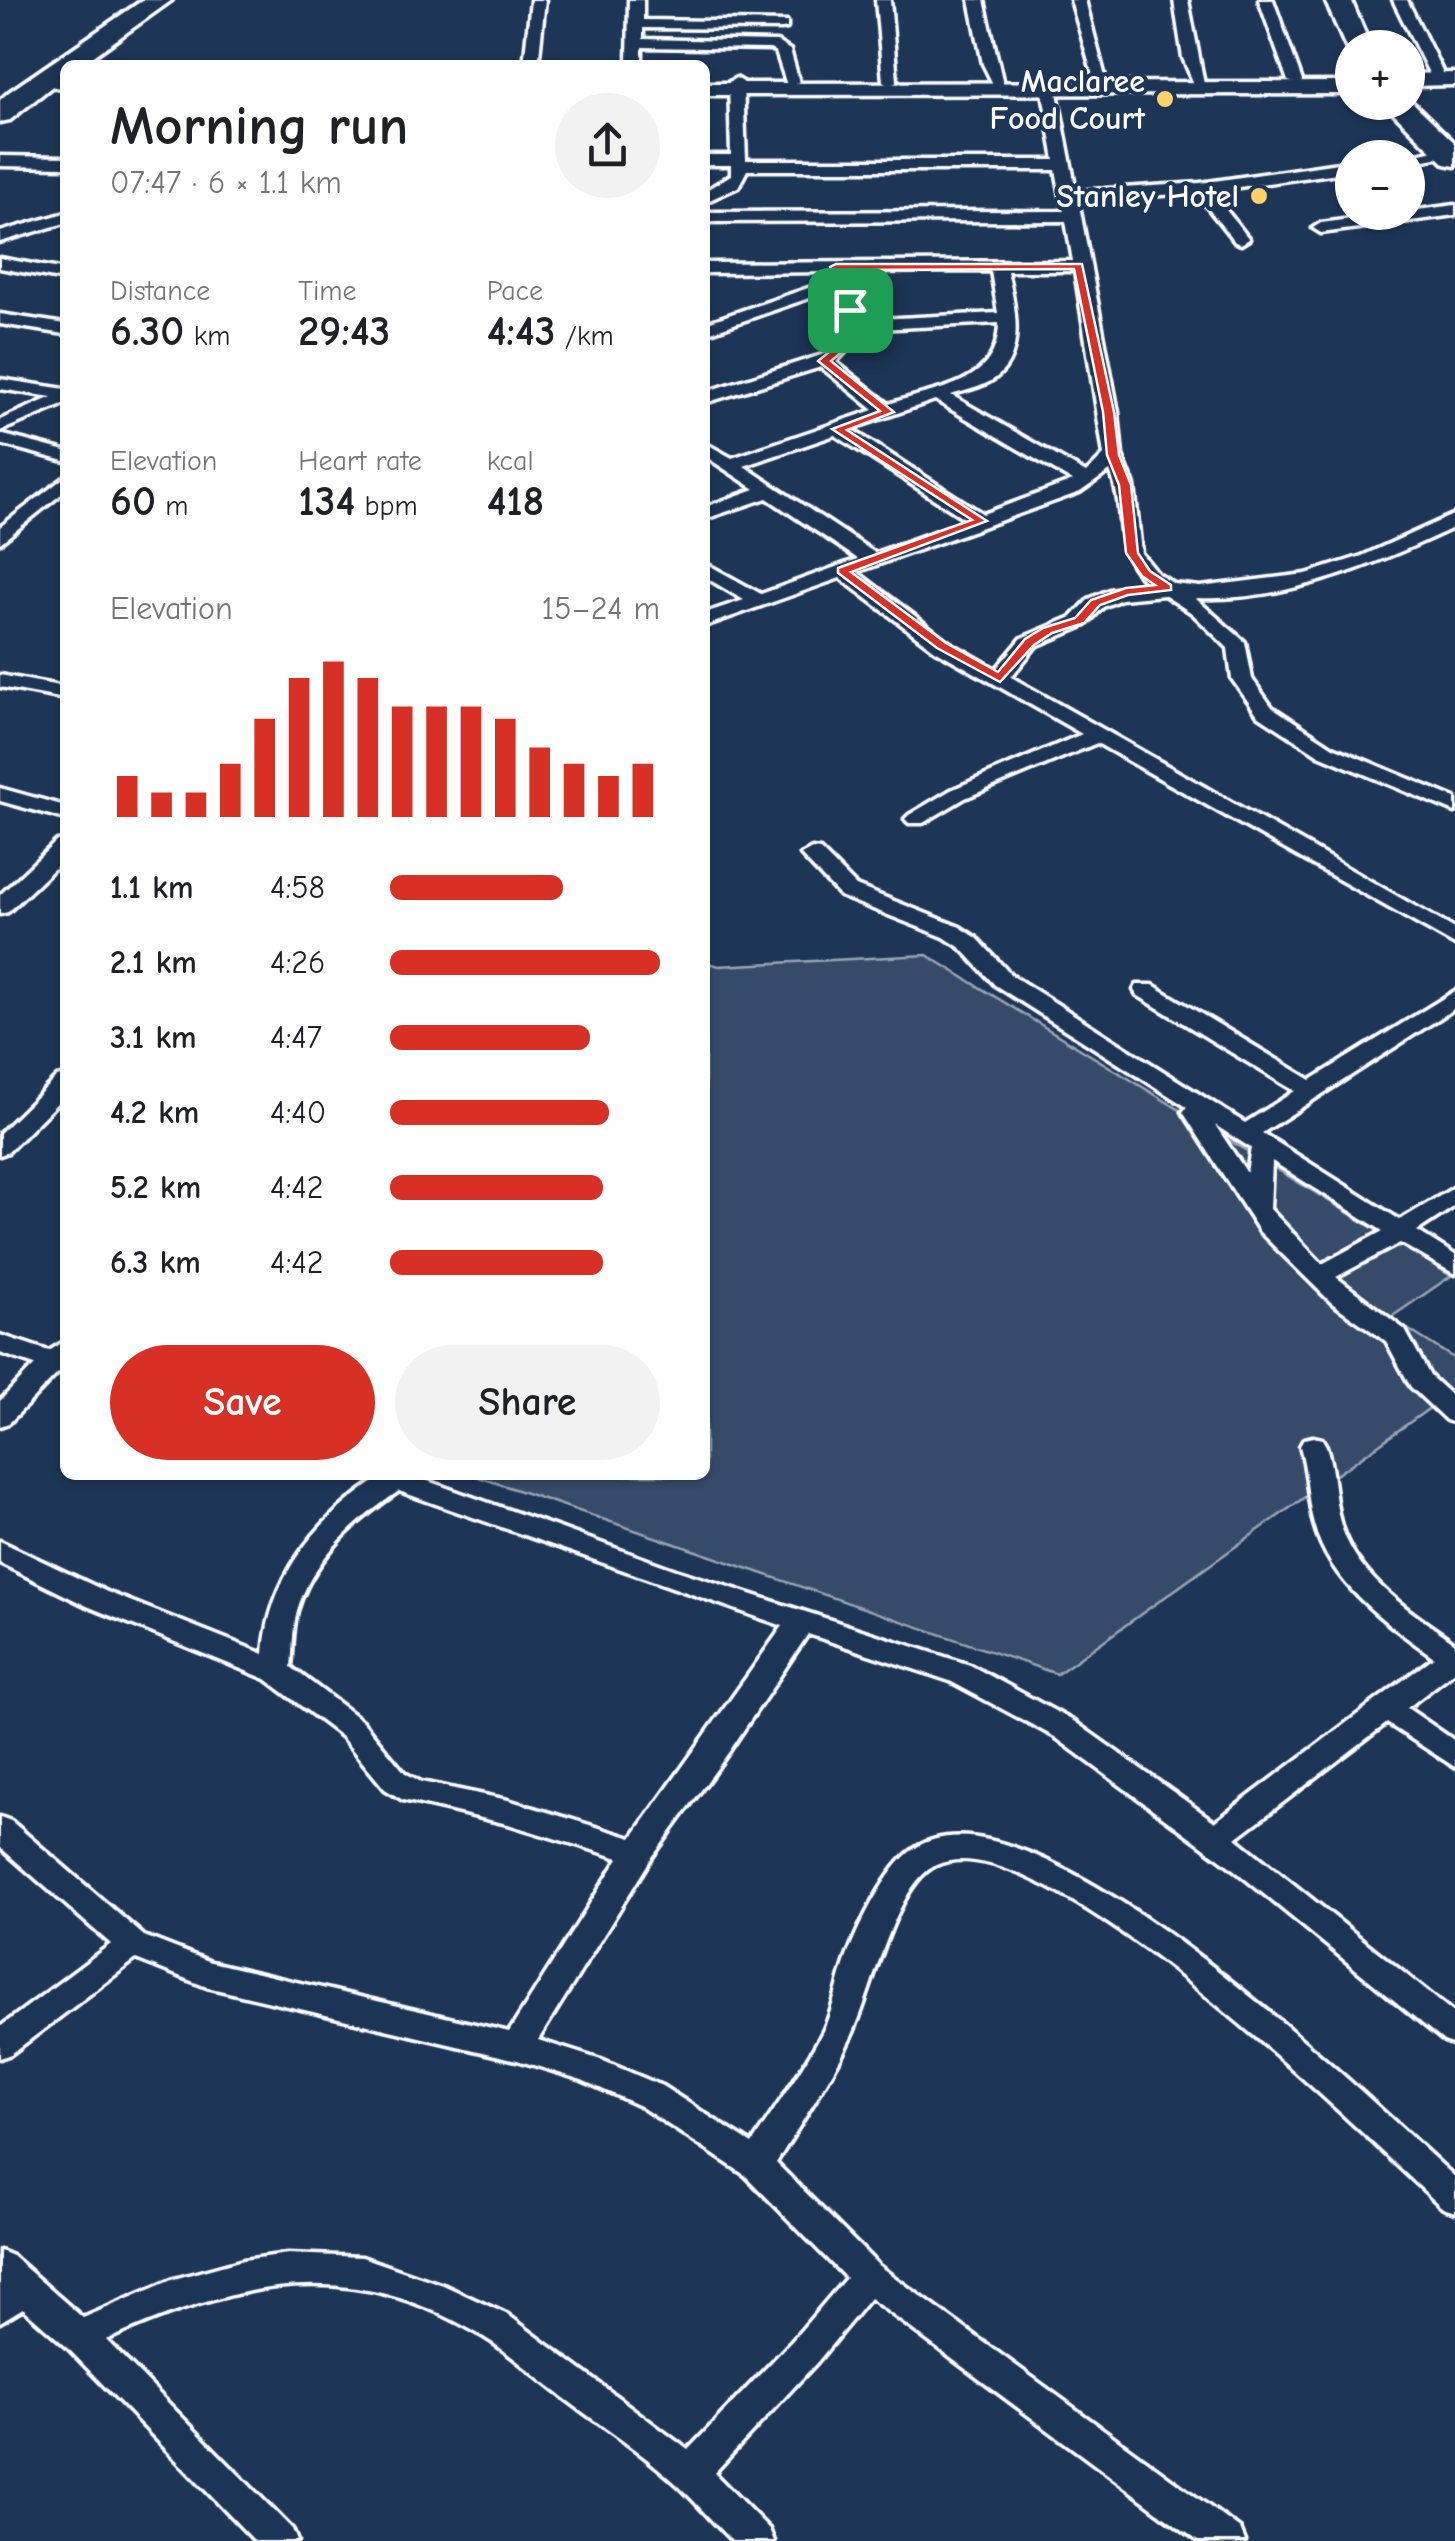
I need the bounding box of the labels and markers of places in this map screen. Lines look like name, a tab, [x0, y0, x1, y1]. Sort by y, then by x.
place label: Maclaree Food Court	[989, 63, 1145, 137]
marker: Maclaree Food Court	[1154, 88, 1176, 110]
place label: Stanley Hotel	[1057, 178, 1239, 215]
marker: Stanley Hotel	[1248, 185, 1270, 207]
pin	[808, 268, 893, 353]

